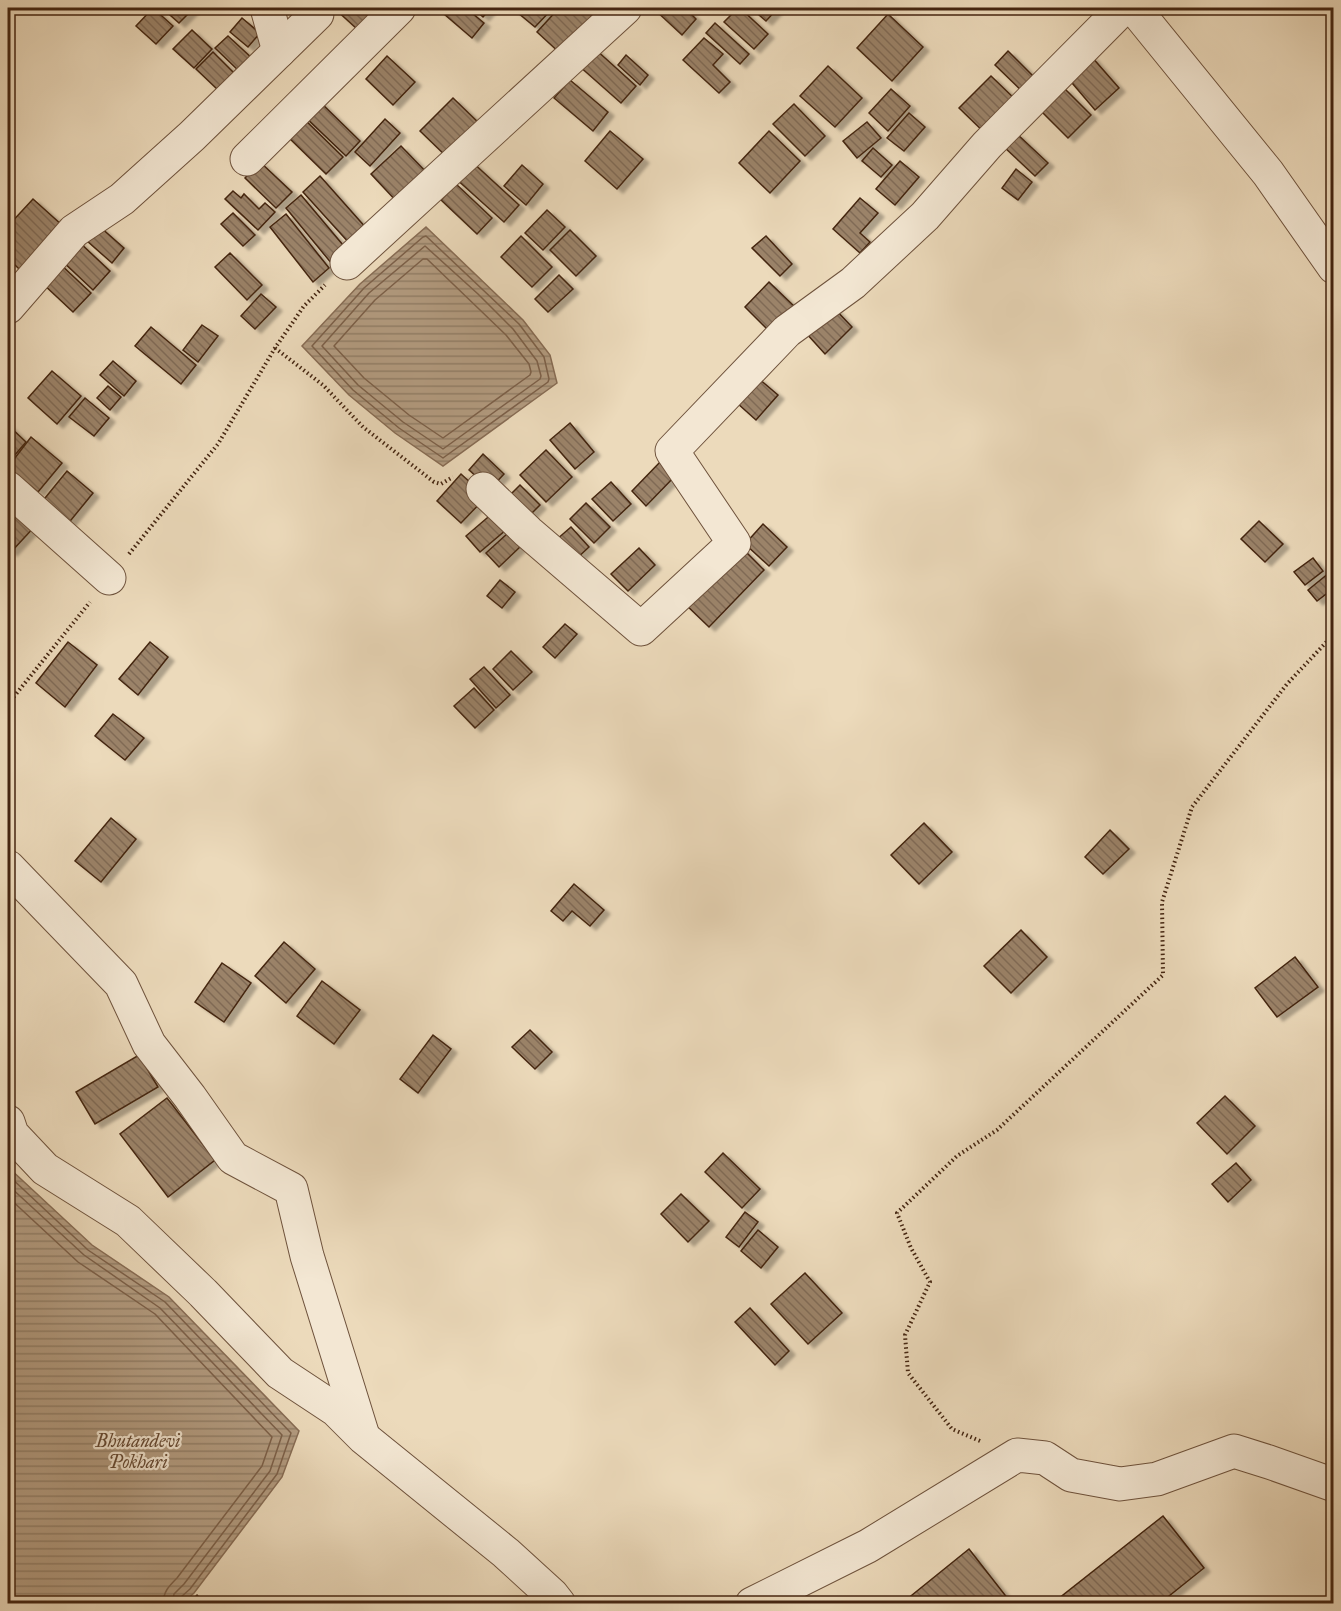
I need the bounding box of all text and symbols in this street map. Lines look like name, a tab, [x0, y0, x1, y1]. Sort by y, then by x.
water label: Bhutandevi Pokhari	[95, 1430, 180, 1473]

